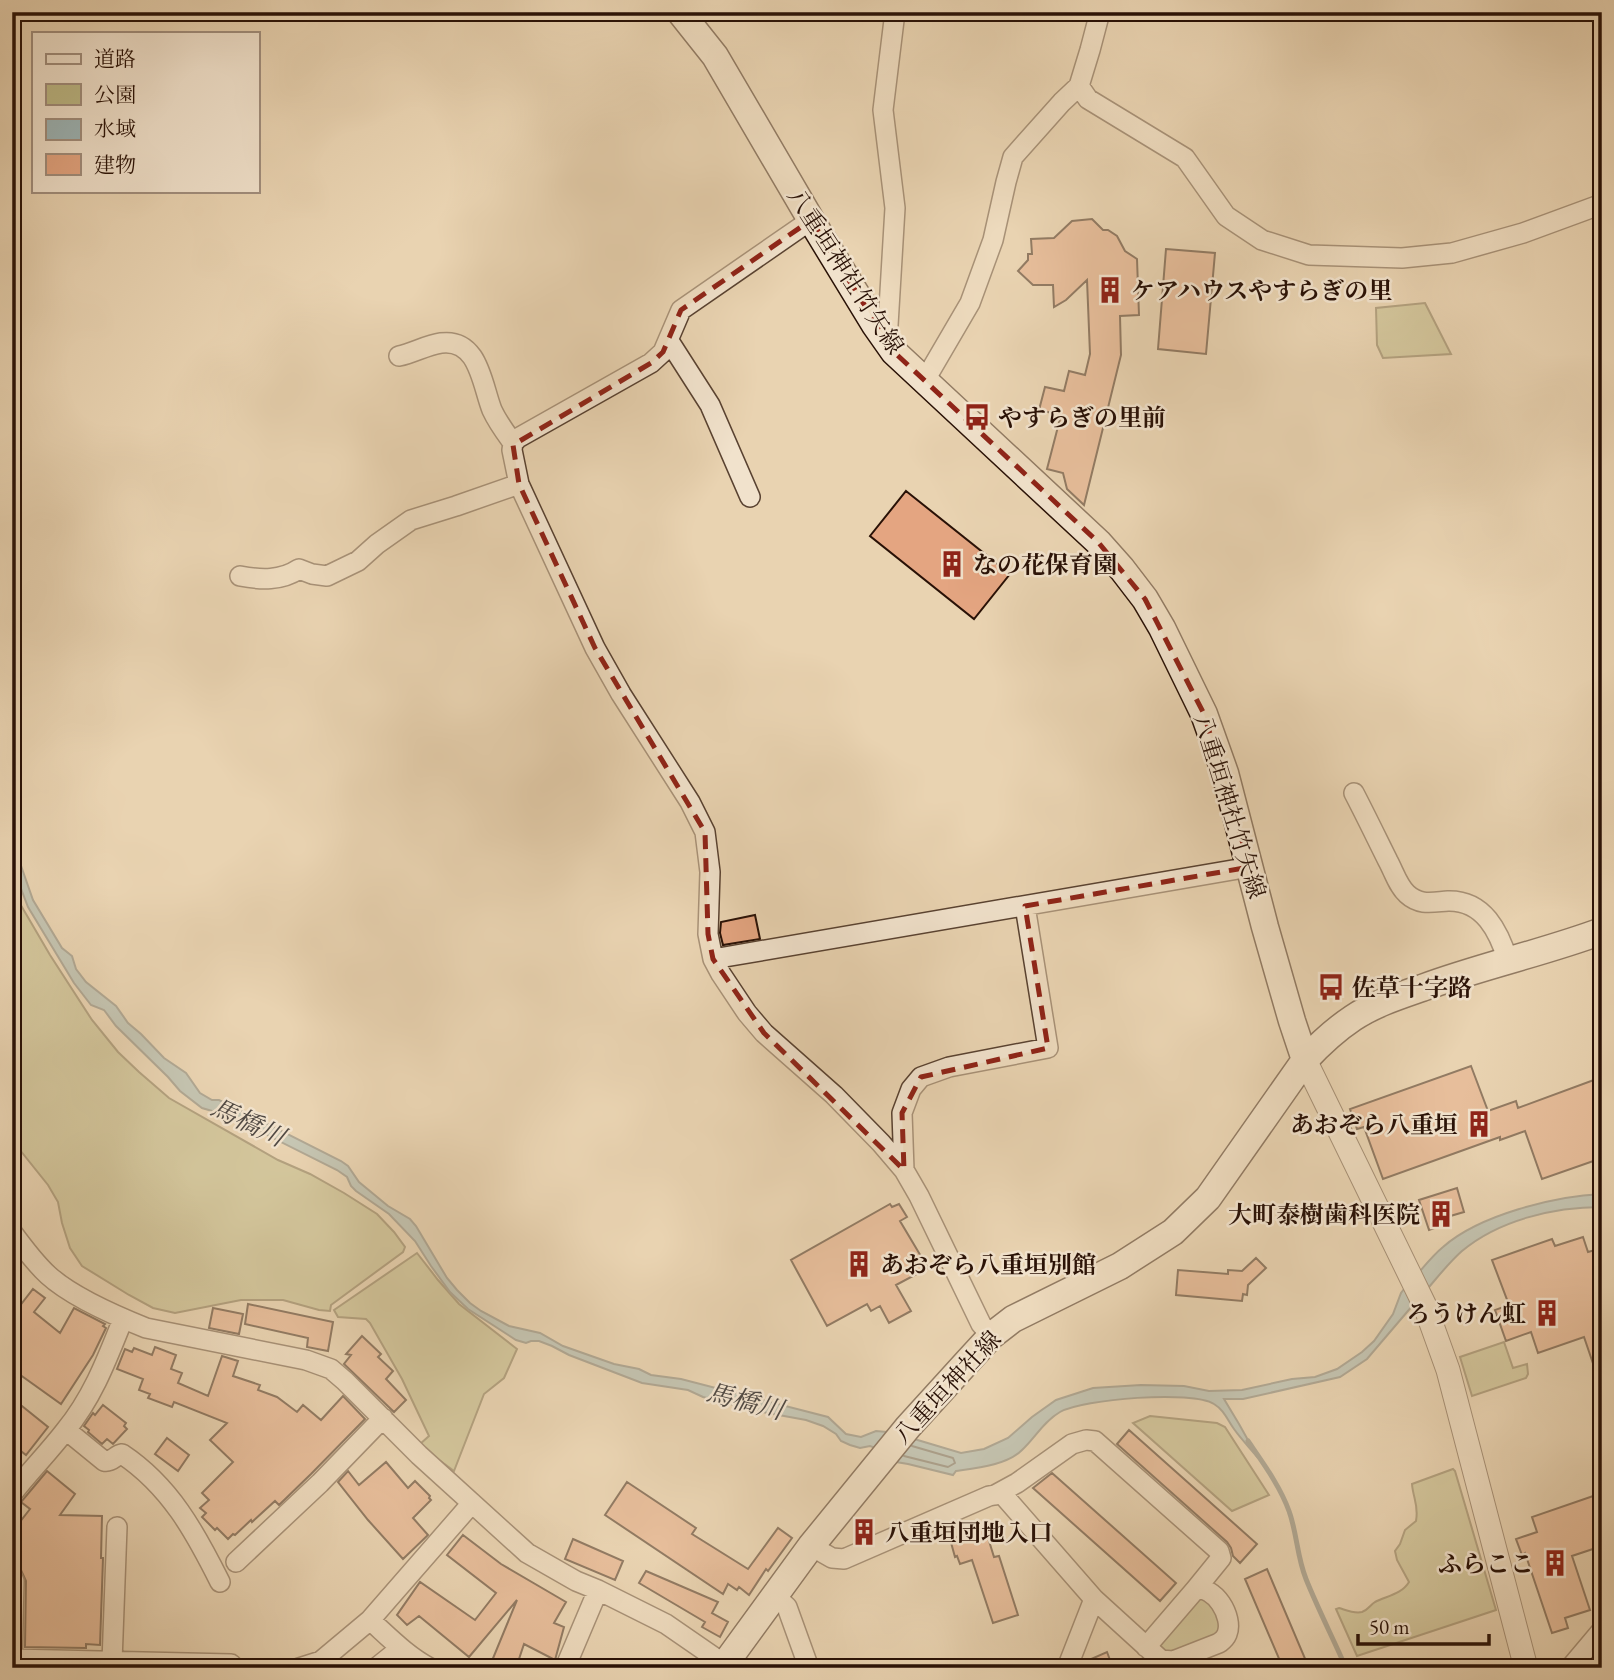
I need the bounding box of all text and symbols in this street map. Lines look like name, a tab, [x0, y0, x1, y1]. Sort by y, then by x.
legend	[32, 32, 259, 192]
text: 道路	[94, 45, 136, 72]
text: 公園	[94, 81, 136, 108]
text: 水域	[94, 115, 136, 142]
text: 建物	[94, 151, 136, 178]
street label: 八重垣神社竹矢線	[781, 182, 911, 360]
building icon: ケアハウスやすらぎの里	[1095, 275, 1125, 305]
place label: ケアハウスやすらぎの里	[1131, 275, 1392, 306]
bus stop icon: やすらぎの里前	[962, 402, 992, 432]
place label: やすらぎの里前	[998, 402, 1166, 433]
building icon: なの花保育園	[937, 549, 967, 579]
place label: なの花保育園	[973, 549, 1117, 580]
street label: 八重垣神社竹矢線	[1187, 710, 1273, 902]
bus stop icon: 佐草十字路	[1316, 972, 1346, 1002]
place label: 佐草十字路	[1352, 972, 1472, 1003]
water label: 馬橋川	[205, 1090, 293, 1155]
place label: あおぞら八重垣	[1290, 1109, 1458, 1140]
building icon: あおぞら八重垣	[1464, 1109, 1494, 1139]
place label: 大町泰樹歯科医院	[1228, 1199, 1420, 1230]
building icon: 大町泰樹歯科医院	[1426, 1199, 1456, 1229]
building icon: あおぞら八重垣別館	[844, 1249, 874, 1279]
place label: あおぞら八重垣別館	[880, 1249, 1096, 1280]
place label: ろうけん虹	[1406, 1298, 1526, 1329]
building icon: ろうけん虹	[1532, 1298, 1562, 1328]
street label: 八重垣神社線	[887, 1324, 1007, 1450]
water label: 馬橋川	[703, 1375, 790, 1428]
building icon: 八重垣団地入口	[849, 1517, 879, 1547]
place label: 八重垣団地入口	[885, 1517, 1053, 1548]
place label: ふらここ	[1438, 1548, 1534, 1579]
building icon: ふらここ	[1540, 1548, 1570, 1578]
scale bar	[1358, 1603, 1490, 1647]
text: 50 m	[1369, 1613, 1410, 1640]

